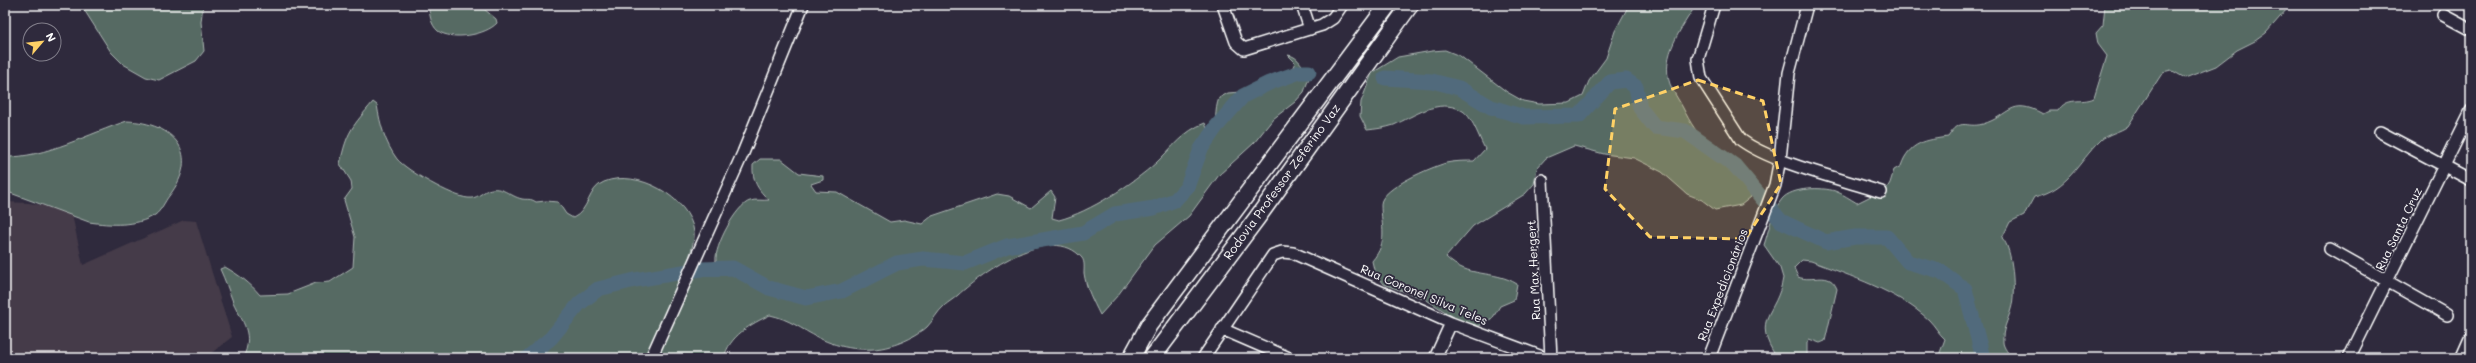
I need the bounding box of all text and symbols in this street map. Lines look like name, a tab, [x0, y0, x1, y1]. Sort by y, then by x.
north arrow	[22, 22, 62, 62]
text: N	[43, 30, 60, 44]
street label: Rodovia Professor Zeferino Vaz	[1219, 100, 1343, 263]
street label: Rua Santa Cruz	[2371, 184, 2425, 273]
street label: Rua Max Hergert	[1522, 220, 1544, 321]
street label: Rua Expedicionários	[1693, 226, 1751, 343]
street label: Rua Coronel Silva Teles	[1358, 260, 1491, 328]

